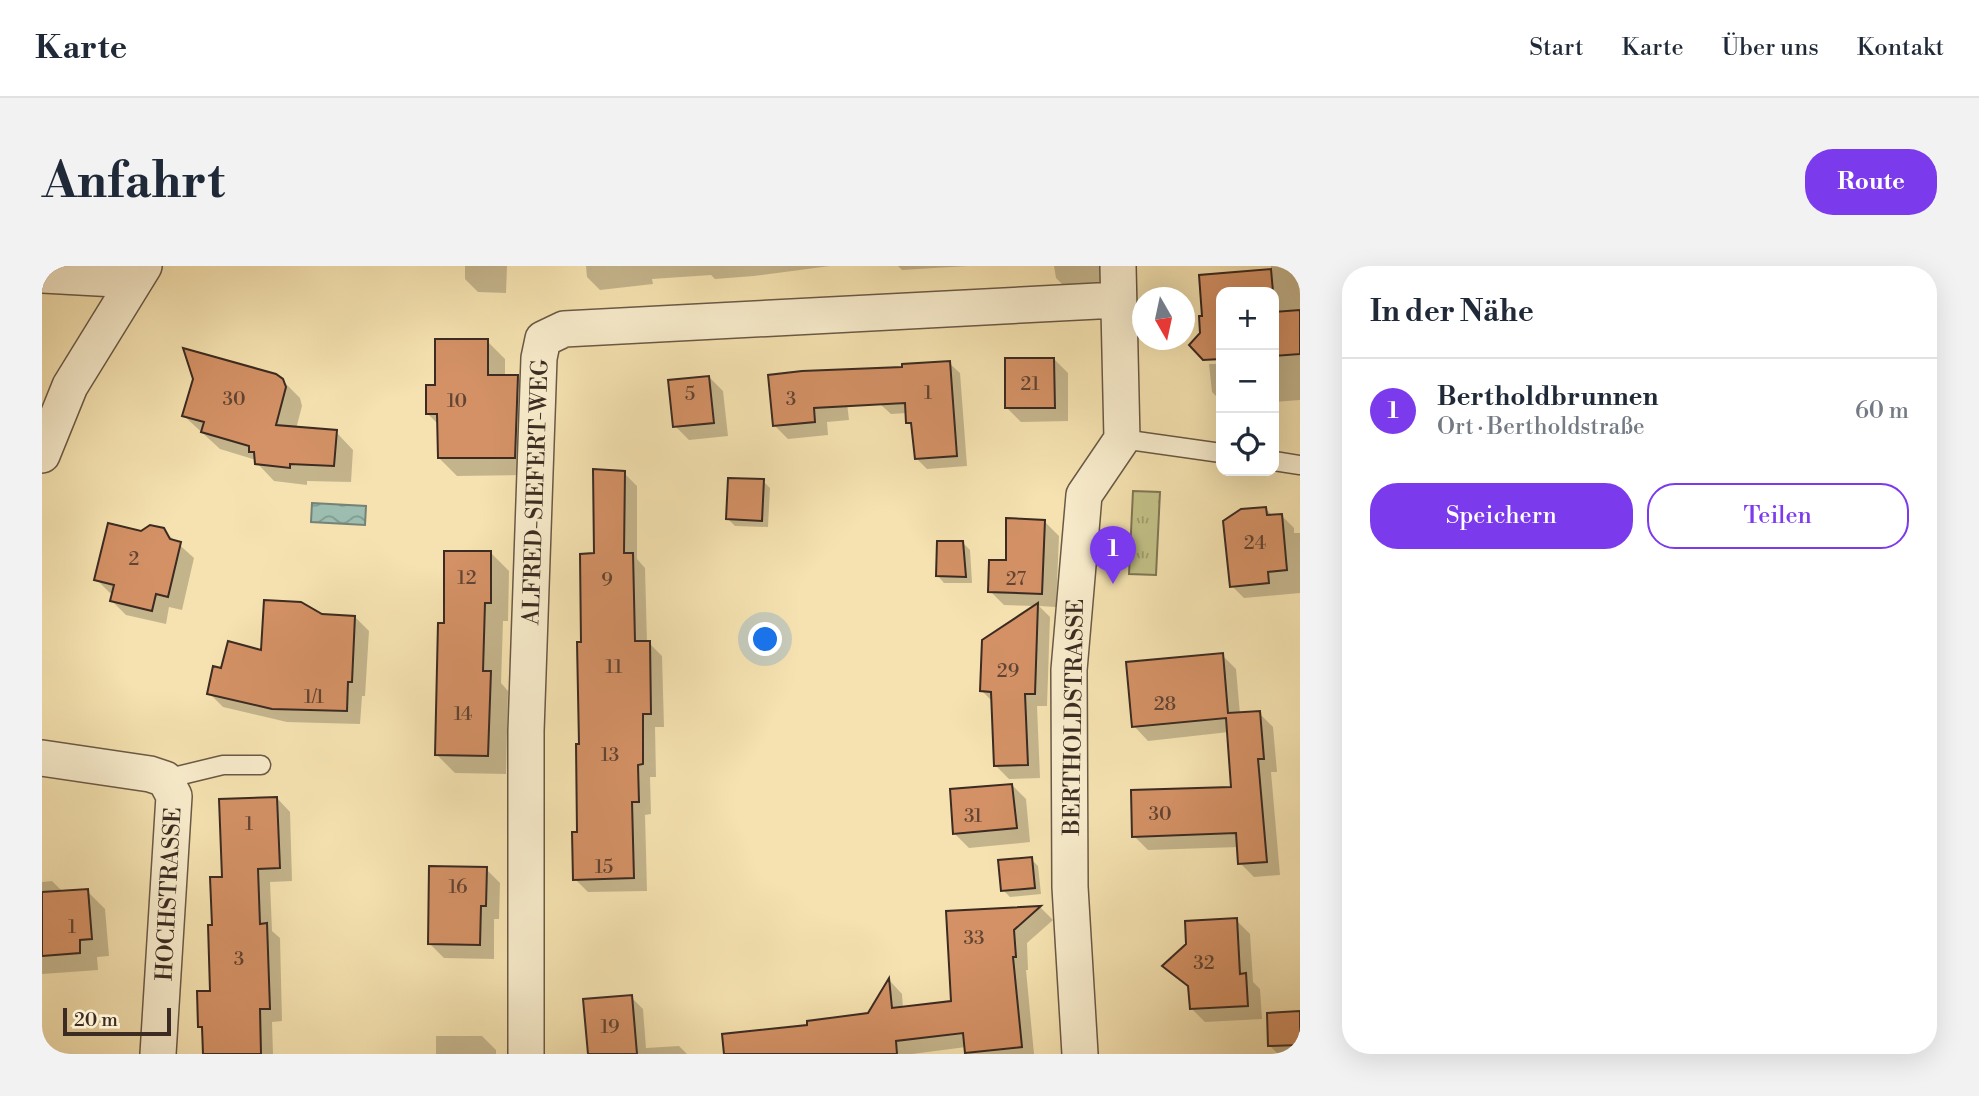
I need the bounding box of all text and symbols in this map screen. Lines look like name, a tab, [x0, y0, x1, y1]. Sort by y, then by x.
text: Karte	[35, 28, 127, 69]
text: Start	[1529, 33, 1583, 63]
text: Karte	[1621, 33, 1684, 63]
text: Über uns	[1722, 33, 1819, 63]
text: Kontakt	[1857, 33, 1944, 63]
button: Route	[1805, 149, 1937, 215]
text: Anfahrt	[42, 152, 225, 213]
north arrow	[1132, 287, 1195, 350]
map controls	[1216, 287, 1279, 476]
button: +	[1216, 287, 1279, 350]
text: In der Nähe	[1370, 293, 1534, 331]
button: −	[1216, 350, 1279, 413]
street label: ALFRED-SIEFERT-WEG	[517, 358, 555, 627]
house number: 21	[1020, 372, 1040, 396]
house number: 1	[924, 381, 932, 405]
text: Bertholdbrunnen	[1437, 381, 1659, 413]
house number: 5	[685, 382, 695, 406]
house number: 30	[222, 387, 246, 411]
house number: 3	[786, 387, 796, 411]
house number: 10	[447, 389, 467, 413]
text: 1	[1387, 397, 1399, 425]
text: 60 m	[1855, 397, 1909, 425]
button: locate	[1216, 413, 1279, 476]
text: Ort · Bertholdstraße	[1437, 413, 1645, 441]
button: Speichern	[1370, 483, 1633, 549]
button: Teilen	[1647, 483, 1909, 549]
pin: 1	[1090, 526, 1136, 584]
house number: 24	[1244, 531, 1266, 555]
house number: 2	[129, 547, 139, 571]
house number: 12	[457, 566, 477, 590]
house number: 27	[1006, 567, 1027, 591]
house number: 9	[601, 568, 613, 592]
street label: BERTHOLDSTRASSE	[1058, 598, 1090, 837]
your location	[748, 622, 782, 656]
house number: 11	[606, 655, 623, 679]
house number: 29	[997, 659, 1019, 683]
house number: 1/1	[304, 685, 324, 709]
house number: 28	[1154, 692, 1176, 716]
house number: 14	[454, 702, 472, 726]
house number: 13	[601, 743, 619, 767]
house number: 30	[1148, 802, 1172, 826]
house number: 31	[964, 804, 982, 828]
street label: HOCHSTRASSE	[150, 807, 188, 982]
house number: 1	[245, 812, 253, 836]
house number: 15	[595, 855, 613, 879]
house number: 16	[448, 875, 468, 899]
house number: 1	[68, 915, 76, 939]
house number: 33	[964, 926, 984, 950]
house number: 3	[234, 947, 244, 971]
house number: 32	[1193, 951, 1215, 975]
scale bar	[63, 1005, 172, 1037]
text: 20 m	[74, 1008, 118, 1032]
house number: 19	[600, 1015, 620, 1039]

